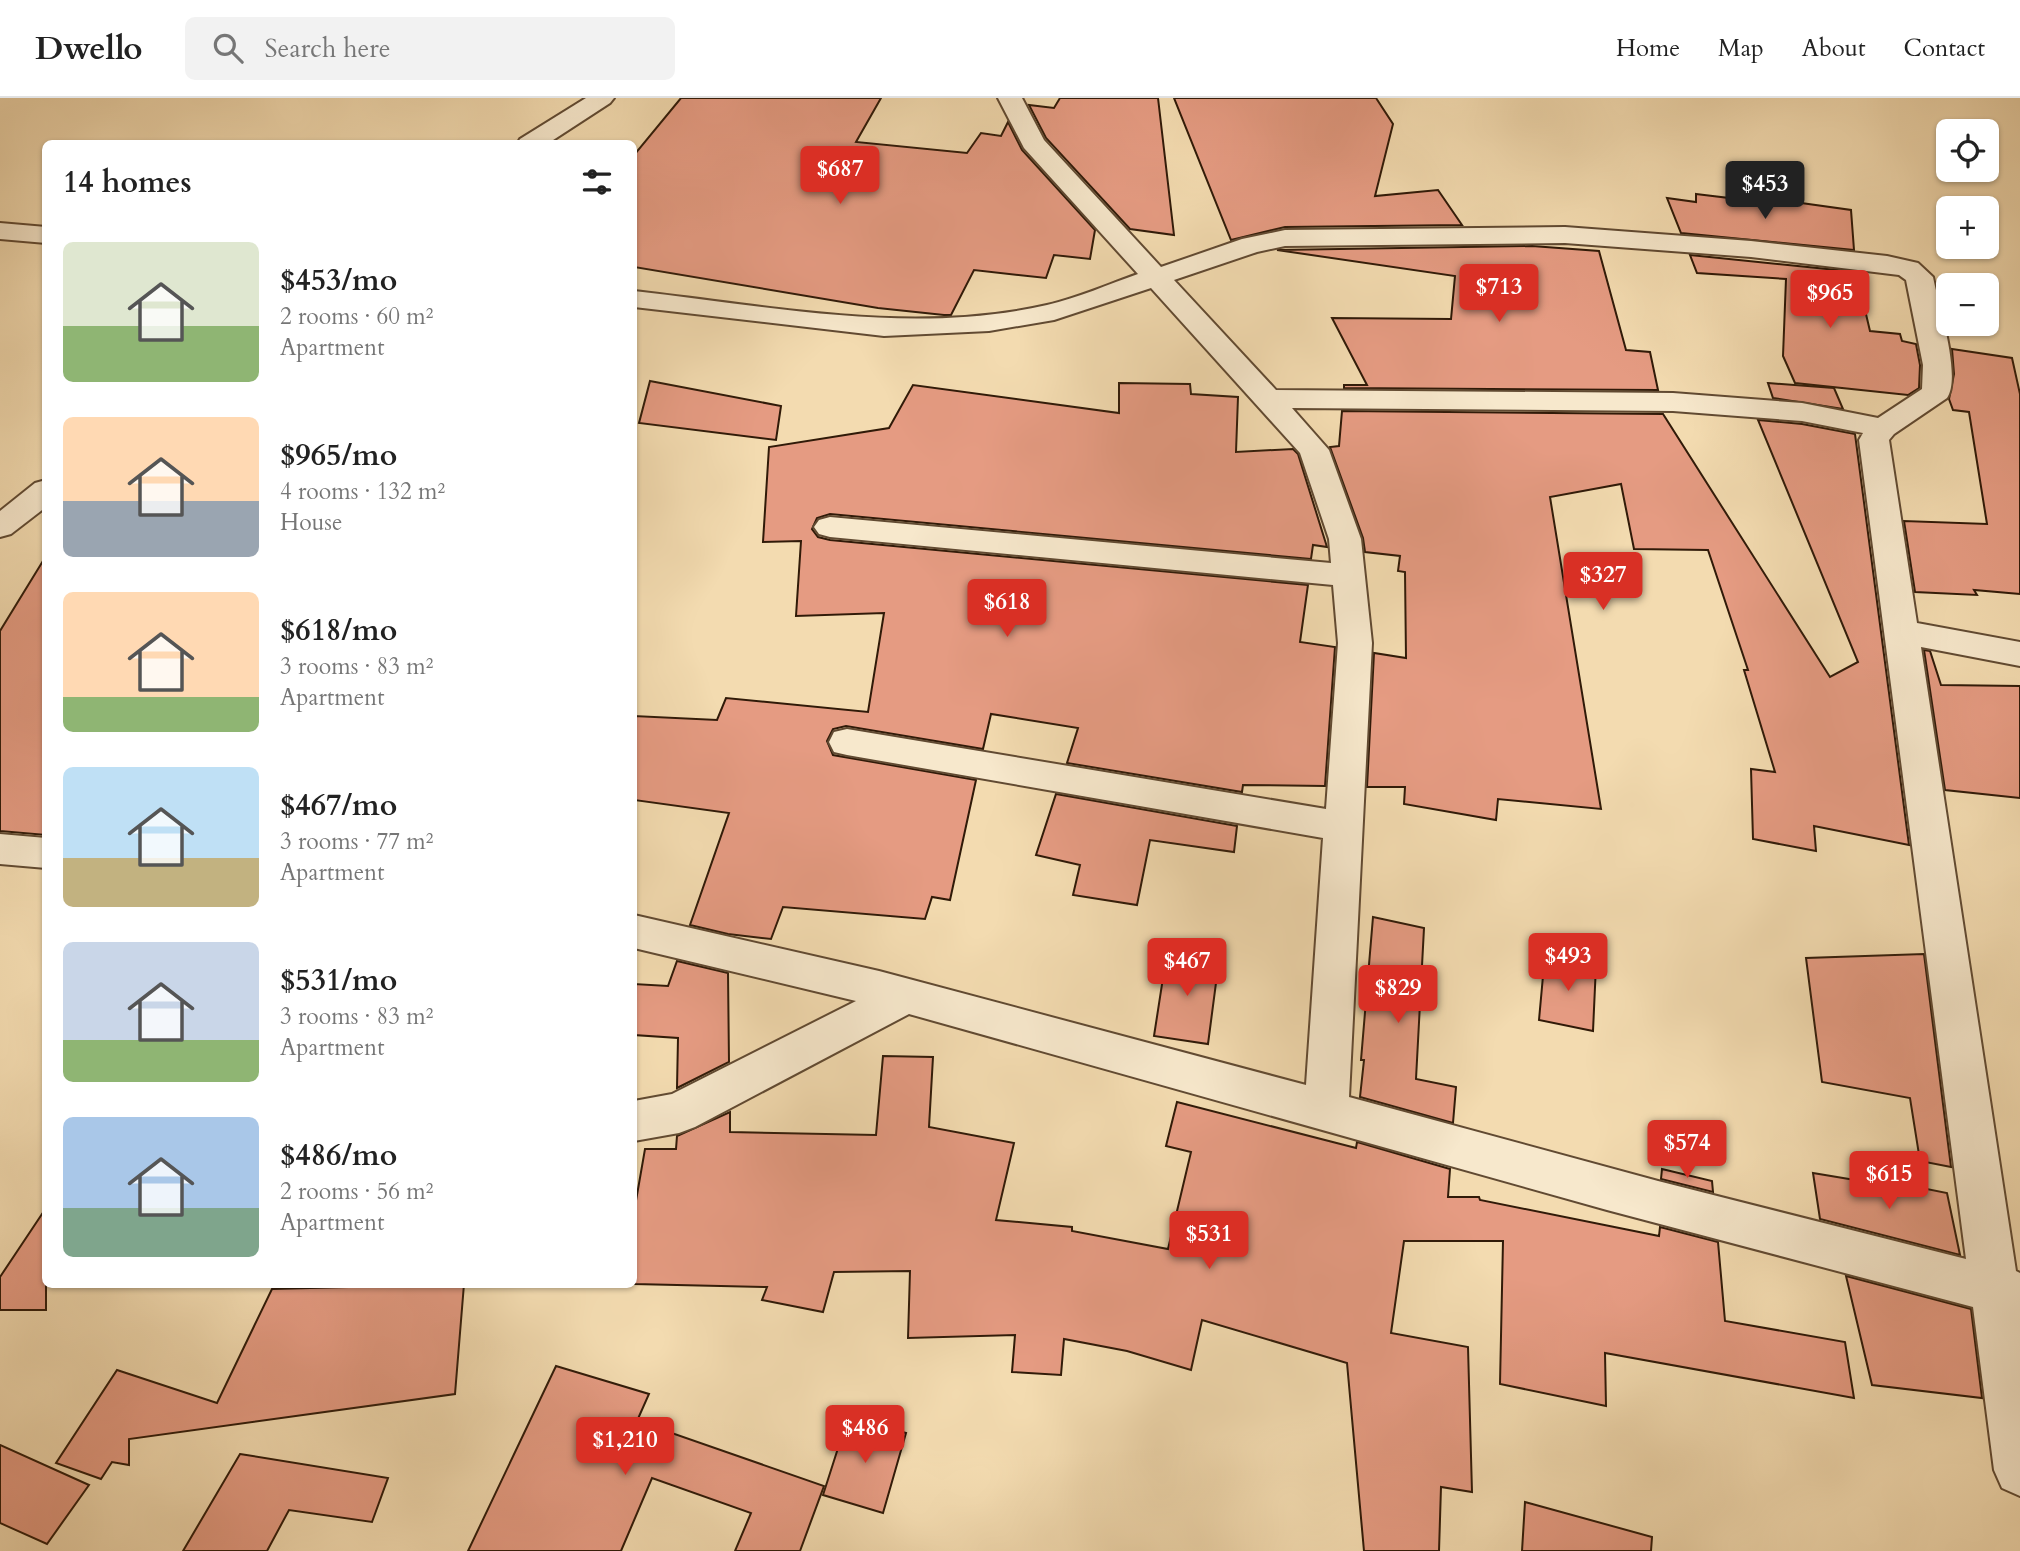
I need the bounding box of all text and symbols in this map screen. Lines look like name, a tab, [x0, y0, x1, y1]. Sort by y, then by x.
search box	[185, 17, 675, 80]
text: Dwello	[35, 26, 143, 71]
icon: search	[209, 29, 247, 67]
text: Search here	[265, 31, 391, 66]
text: Home	[1616, 32, 1680, 65]
text: Map	[1718, 32, 1764, 65]
text: About	[1802, 32, 1866, 65]
text: Contact	[1904, 32, 1985, 65]
map controls	[1936, 119, 1999, 336]
button: locate	[1936, 119, 1999, 182]
pin: $687	[799, 146, 881, 206]
text: $687	[816, 153, 864, 184]
text: 14 homes	[63, 162, 192, 203]
pin: $453	[1724, 162, 1806, 221]
icon: filters	[578, 163, 616, 201]
text: $453	[1741, 168, 1789, 199]
button: +	[1936, 196, 1999, 259]
text: $453/mo	[280, 260, 397, 301]
pin: $713	[1458, 264, 1540, 324]
icon: home	[119, 270, 203, 354]
text: $713	[1475, 271, 1523, 302]
pin: $965	[1789, 271, 1871, 330]
button: −	[1936, 273, 1999, 336]
text: $965	[1806, 277, 1854, 308]
text: 2 rooms · 60 m²	[280, 301, 433, 332]
text: Apartment	[280, 332, 384, 363]
text: $965/mo	[280, 435, 397, 476]
icon: home	[119, 445, 203, 529]
text: 4 rooms · 132 m²	[280, 476, 445, 507]
text: House	[280, 507, 342, 538]
pin: $327	[1562, 552, 1644, 612]
text: $327	[1579, 559, 1627, 590]
pin: $618	[966, 580, 1048, 639]
text: $618	[983, 586, 1031, 617]
text: $618/mo	[280, 610, 397, 651]
icon: home	[119, 620, 203, 704]
text: 3 rooms · 83 m²	[280, 651, 433, 682]
text: Apartment	[280, 682, 384, 713]
text: $467/mo	[280, 785, 397, 826]
icon: home	[119, 795, 203, 879]
text: 3 rooms · 77 m²	[280, 826, 433, 857]
text: Apartment	[280, 857, 384, 888]
pin: $493	[1527, 934, 1609, 993]
pin: $467	[1146, 939, 1228, 998]
text: $493	[1544, 940, 1592, 971]
text: $467	[1163, 945, 1211, 976]
text: $531/mo	[280, 960, 397, 1001]
pin: $829	[1357, 965, 1439, 1025]
icon: home	[119, 970, 203, 1054]
text: $829	[1374, 972, 1422, 1003]
text: 3 rooms · 83 m²	[280, 1001, 433, 1032]
text: Apartment	[280, 1032, 384, 1063]
pin: $574	[1646, 1121, 1728, 1180]
text: $574	[1663, 1127, 1711, 1158]
text: $486/mo	[280, 1135, 397, 1176]
icon: home	[119, 1145, 203, 1229]
pin: $615	[1848, 1152, 1930, 1211]
text: $615	[1865, 1158, 1913, 1189]
text: 2 rooms · 56 m²	[280, 1176, 433, 1207]
text: Apartment	[280, 1207, 384, 1238]
pin: $531	[1168, 1212, 1250, 1271]
text: $531	[1185, 1218, 1233, 1249]
pin: $486	[824, 1406, 906, 1465]
text: $486	[841, 1412, 889, 1443]
pin: $1,210	[568, 1418, 682, 1477]
text: $1,210	[592, 1424, 658, 1455]

